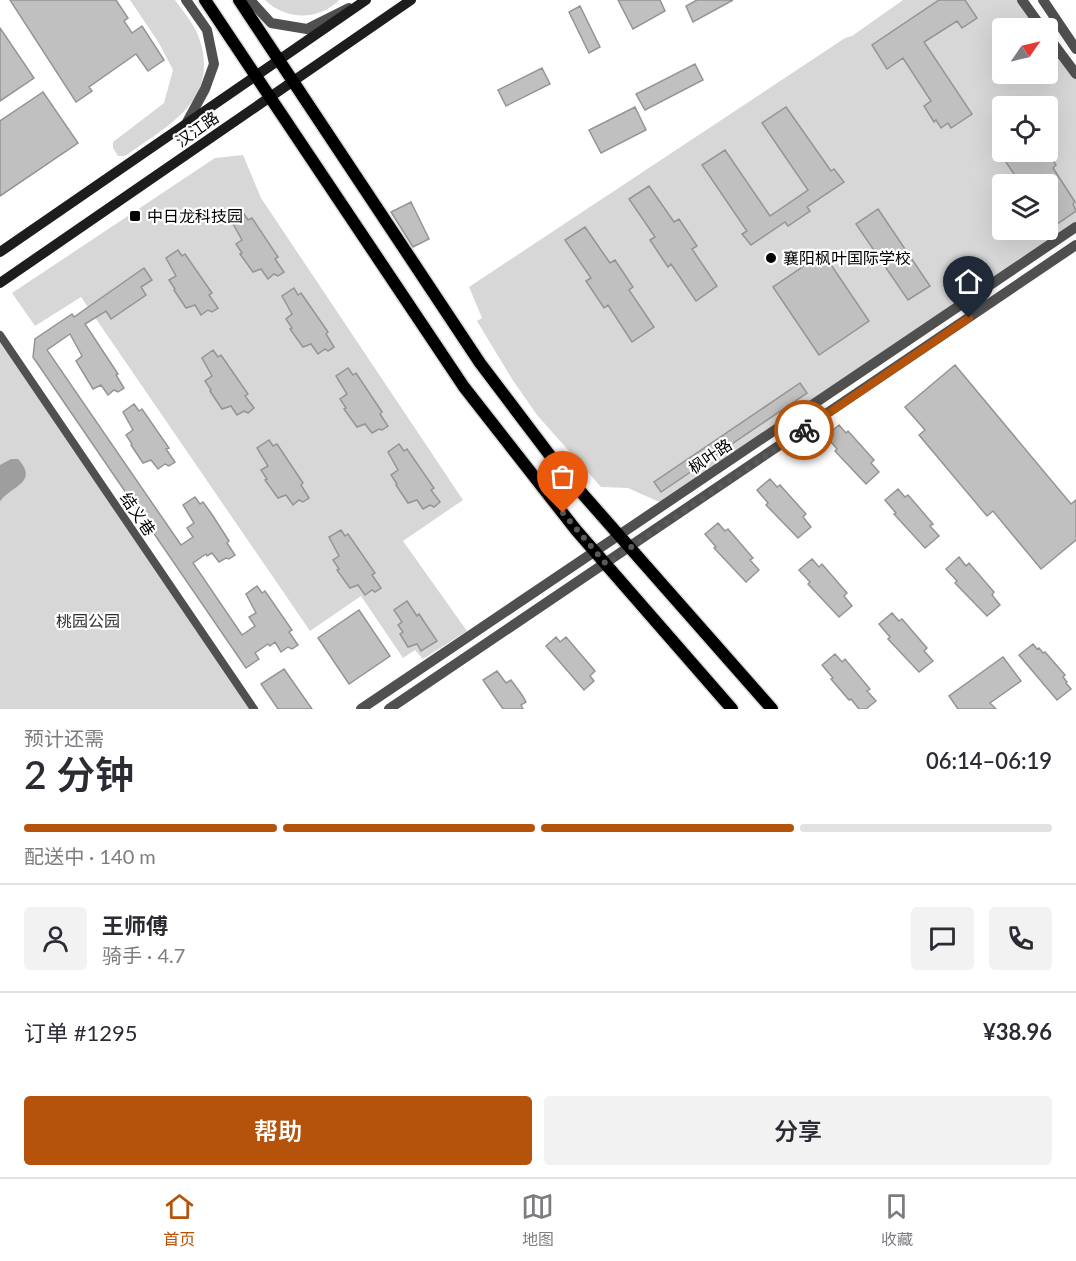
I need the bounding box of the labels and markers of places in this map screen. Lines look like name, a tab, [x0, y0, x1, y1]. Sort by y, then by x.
place label: 中日龙科技园	[147, 206, 243, 225]
marker: 中日龙科技园	[128, 209, 142, 223]
place label: 襄阳枫叶国际学校	[783, 248, 911, 267]
marker: 襄阳枫叶国际学校	[764, 251, 778, 265]
pin	[943, 256, 994, 318]
pin	[537, 451, 588, 513]

